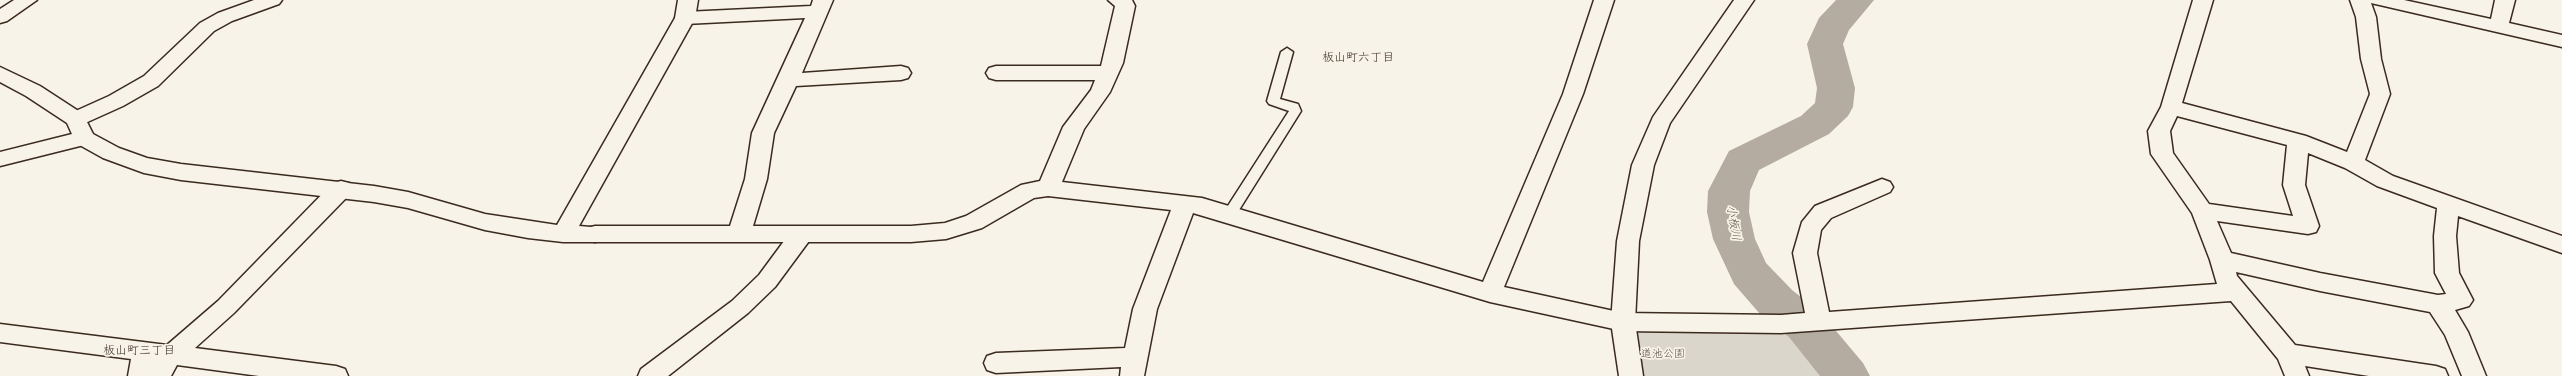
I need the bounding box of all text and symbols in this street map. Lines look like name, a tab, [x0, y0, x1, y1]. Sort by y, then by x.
district label: 板山町六丁目	[1322, 51, 1394, 65]
water label: 小板川	[1723, 204, 1743, 242]
district label: 板山町三丁目	[103, 344, 175, 358]
park label: 道池公園	[1641, 347, 1685, 361]

